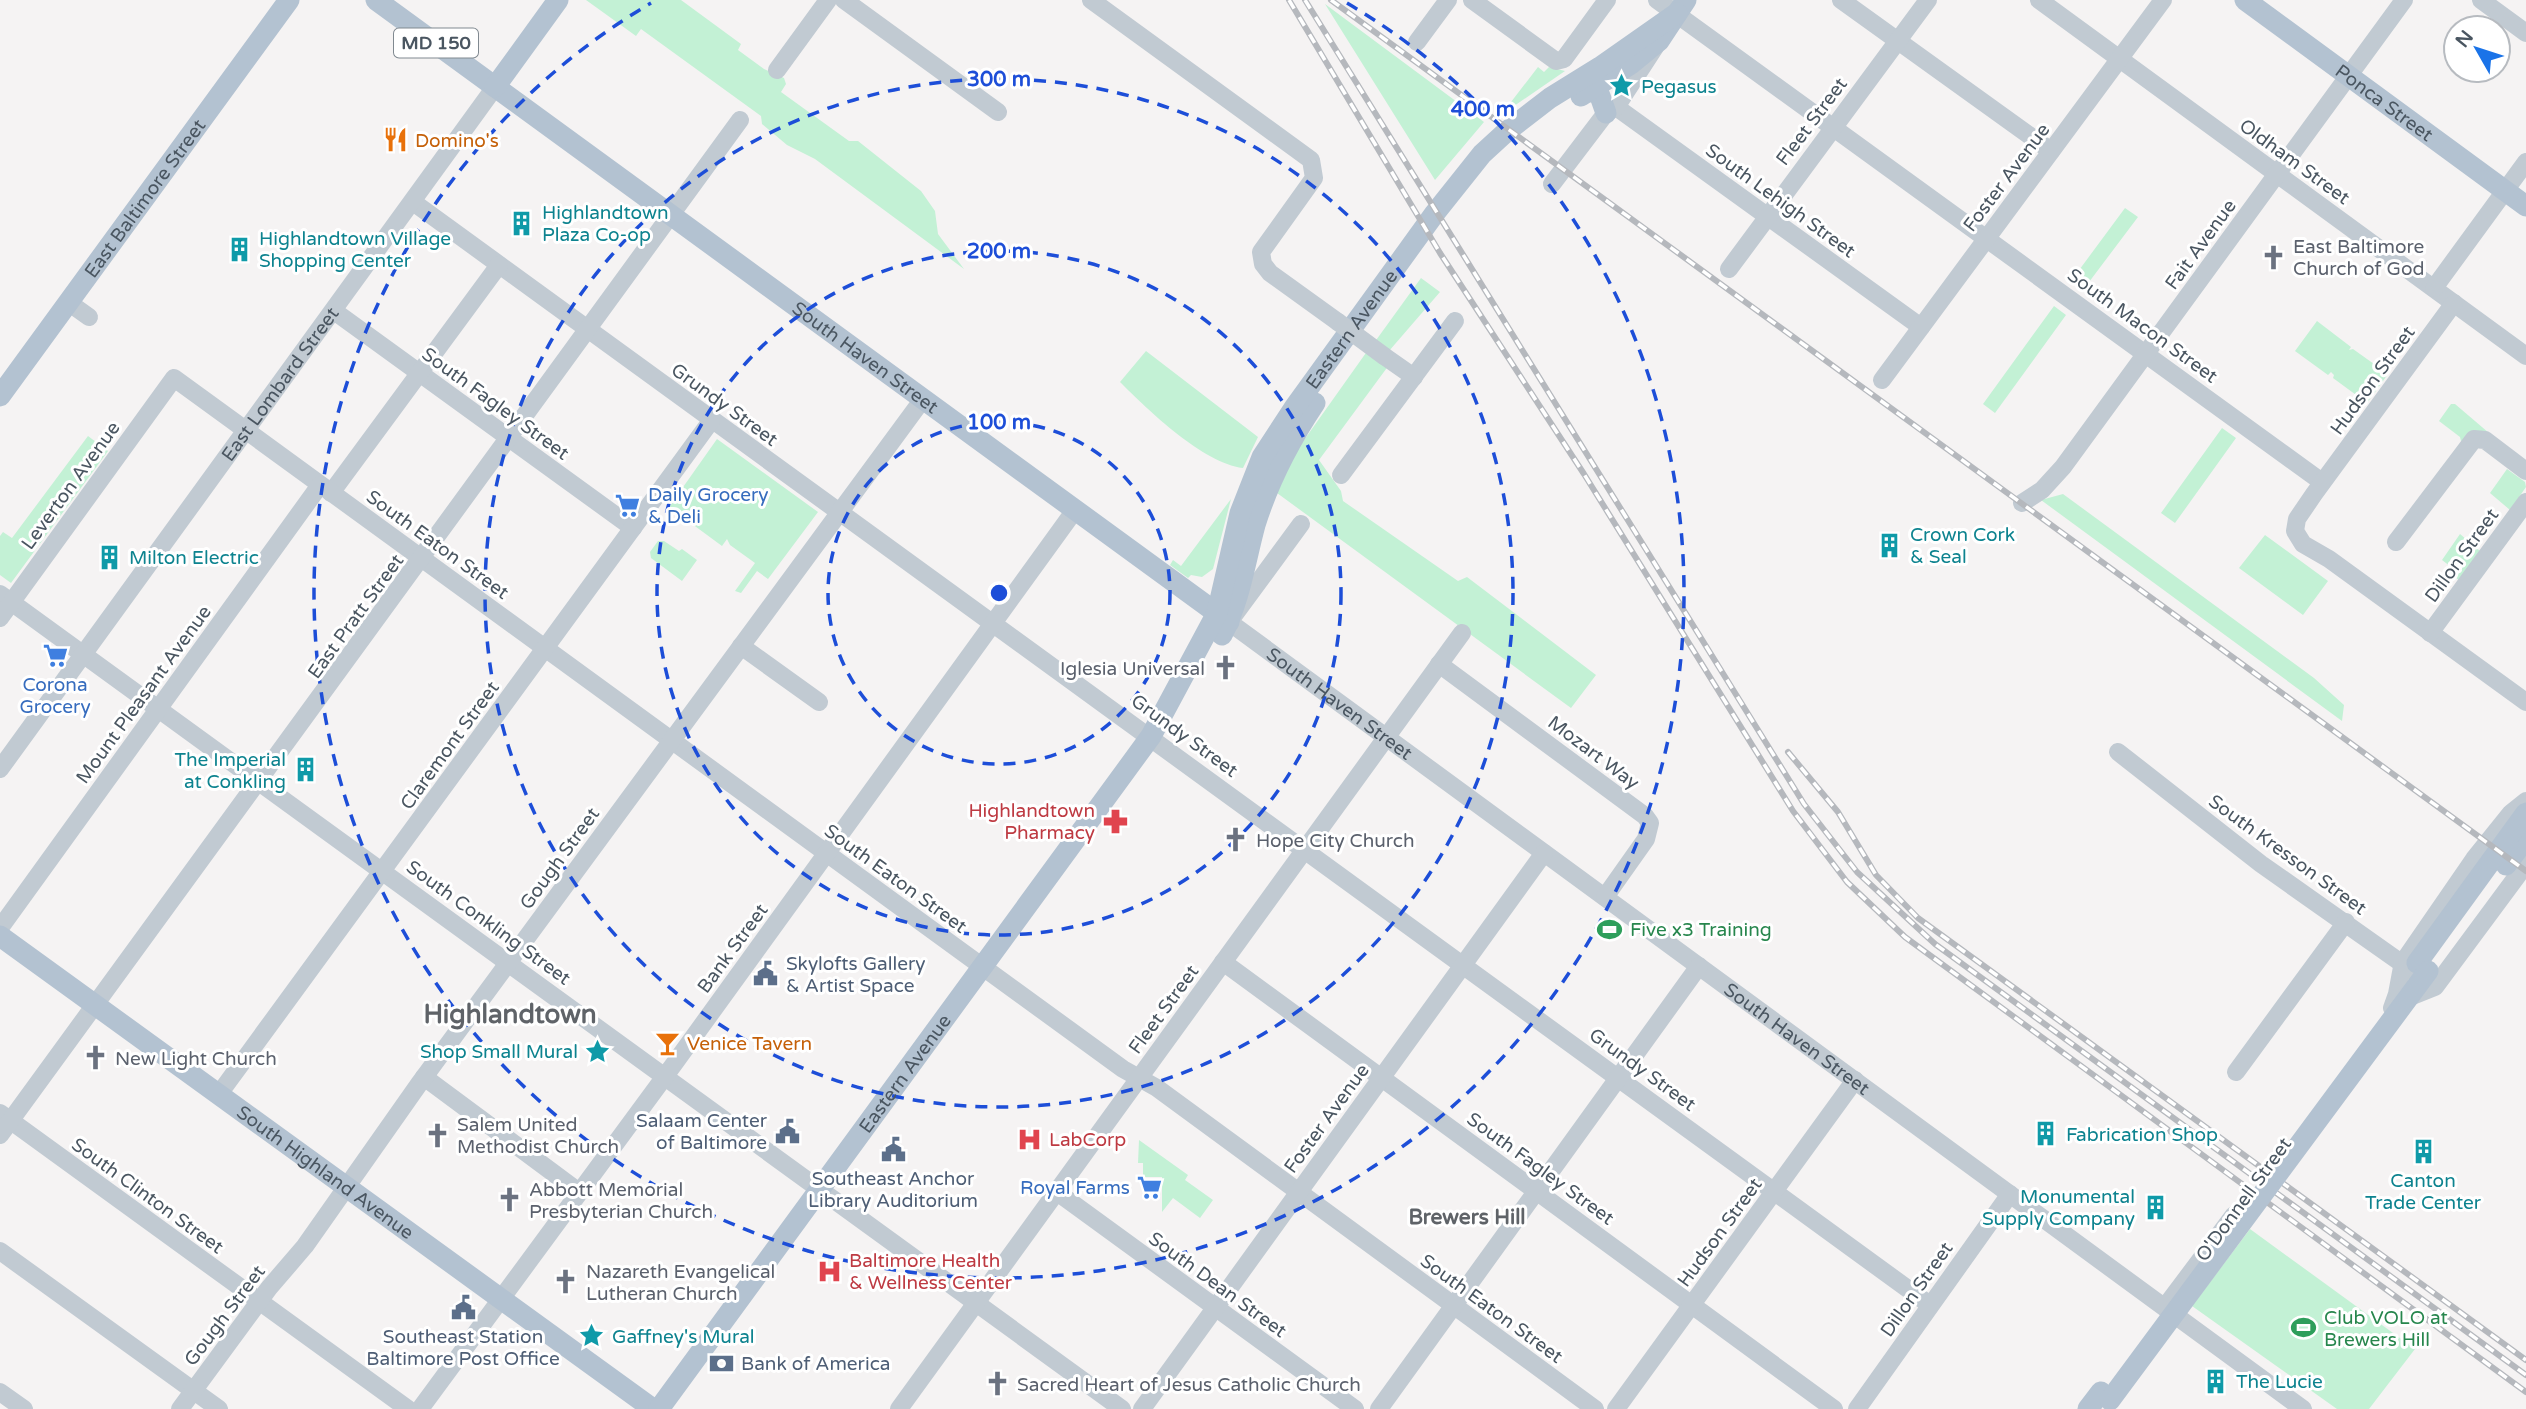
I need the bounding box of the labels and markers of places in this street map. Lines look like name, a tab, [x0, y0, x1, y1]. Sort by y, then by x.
place icon: Pegasus	[1607, 72, 1635, 100]
place label: Pegasus	[1641, 76, 1717, 98]
restaurant icon: Domino's	[381, 126, 409, 154]
place label: Domino's	[415, 130, 499, 152]
place label: Highlandtown Plaza Co-op	[542, 202, 669, 246]
building icon: Highlandtown Plaza Co-op	[508, 209, 536, 237]
place label: Highlandtown Village Shopping Center	[259, 228, 451, 272]
building icon: Highlandtown Village Shopping Center	[225, 235, 253, 263]
place label: East Baltimore Church of God	[2293, 236, 2424, 280]
church icon: East Baltimore Church of God	[2259, 243, 2287, 271]
place label: Daily Grocery & Deli	[648, 484, 769, 528]
supermarket icon: Daily Grocery & Deli	[614, 491, 642, 519]
place label: Crown Cork & Seal	[1910, 524, 2015, 568]
building icon: Crown Cork & Seal	[1876, 531, 1904, 559]
building icon: Milton Electric	[95, 543, 123, 571]
place label: Milton Electric	[129, 547, 259, 569]
centre of rings	[987, 581, 1011, 605]
supermarket icon: Corona Grocery	[41, 642, 69, 670]
church icon: Iglesia Universal	[1211, 654, 1239, 682]
place label: Iglesia Universal	[1060, 658, 1205, 680]
place label: Corona Grocery	[19, 674, 91, 718]
place label: The Imperial at Conkling	[174, 749, 286, 793]
building icon: The Imperial at Conkling	[292, 756, 320, 784]
place label: Highlandtown Pharmacy	[968, 800, 1095, 844]
pharmacy icon: Highlandtown Pharmacy	[1101, 807, 1129, 835]
church icon: Hope City Church	[1222, 826, 1250, 854]
place label: Hope City Church	[1256, 830, 1415, 852]
sports icon: Five x3 Training	[1596, 915, 1624, 943]
place label: Five x3 Training	[1630, 919, 1772, 941]
place label: Skylofts Gallery & Artist Space	[786, 953, 925, 997]
public building icon: Skylofts Gallery & Artist Space	[752, 960, 780, 988]
bar icon: Venice Tavern	[653, 1029, 681, 1057]
place label: Venice Tavern	[687, 1033, 812, 1055]
place icon: Shop Small Mural	[584, 1037, 612, 1065]
place label: Shop Small Mural	[420, 1041, 578, 1063]
church icon: New Light Church	[81, 1044, 109, 1072]
place label: New Light Church	[115, 1048, 277, 1070]
place label: Salaam Center of Baltimore	[636, 1110, 768, 1154]
place label: Salem United Methodist Church	[457, 1114, 619, 1158]
public building icon: Salaam Center of Baltimore	[773, 1117, 801, 1145]
building icon: Fabrication Shop	[2032, 1120, 2060, 1148]
church icon: Salem United Methodist Church	[423, 1121, 451, 1149]
place label: Fabrication Shop	[2066, 1124, 2218, 1146]
hospital icon: LabCorp	[1015, 1125, 1043, 1153]
place label: LabCorp	[1049, 1129, 1126, 1151]
public building icon: Southeast Anchor Library Auditorium	[879, 1136, 907, 1164]
building icon: Canton Trade Center	[2409, 1138, 2437, 1166]
place label: Southeast Anchor Library Auditorium	[808, 1168, 978, 1212]
place label: Canton Trade Center	[2365, 1170, 2482, 1214]
supermarket icon: Royal Farms	[1136, 1173, 1164, 1201]
place label: Royal Farms	[1020, 1177, 1130, 1199]
place label: Abbott Memorial Presbyterian Church	[529, 1179, 713, 1223]
church icon: Abbott Memorial Presbyterian Church	[495, 1186, 523, 1214]
place label: Monumental Supply Company	[1982, 1186, 2135, 1230]
building icon: Monumental Supply Company	[2141, 1193, 2169, 1221]
place label: Baltimore Health & Wellness Center	[849, 1250, 1013, 1294]
hospital icon: Baltimore Health & Wellness Center	[815, 1257, 843, 1285]
place label: Nazareth Evangelical Lutheran Church	[586, 1261, 775, 1305]
church icon: Nazareth Evangelical Lutheran Church	[552, 1268, 580, 1296]
public building icon: Southeast Station Baltimore Post Office	[449, 1294, 477, 1322]
place label: Club VOLO at Brewers Hill	[2324, 1307, 2448, 1351]
sports icon: Club VOLO at Brewers Hill	[2290, 1314, 2318, 1342]
place icon: Gaffney's Mural	[578, 1322, 606, 1350]
place label: Southeast Station Baltimore Post Office	[366, 1326, 560, 1370]
place label: Gaffney's Mural	[612, 1326, 755, 1348]
bank icon: Bank of America	[707, 1349, 735, 1377]
place label: Bank of America	[741, 1353, 890, 1375]
building icon: The Lucie	[2202, 1367, 2230, 1395]
church icon: Sacred Heart of Jesus Catholic Church	[983, 1370, 1011, 1398]
place label: The Lucie	[2236, 1371, 2323, 1393]
place label: Sacred Heart of Jesus Catholic Church	[1017, 1374, 1361, 1396]

